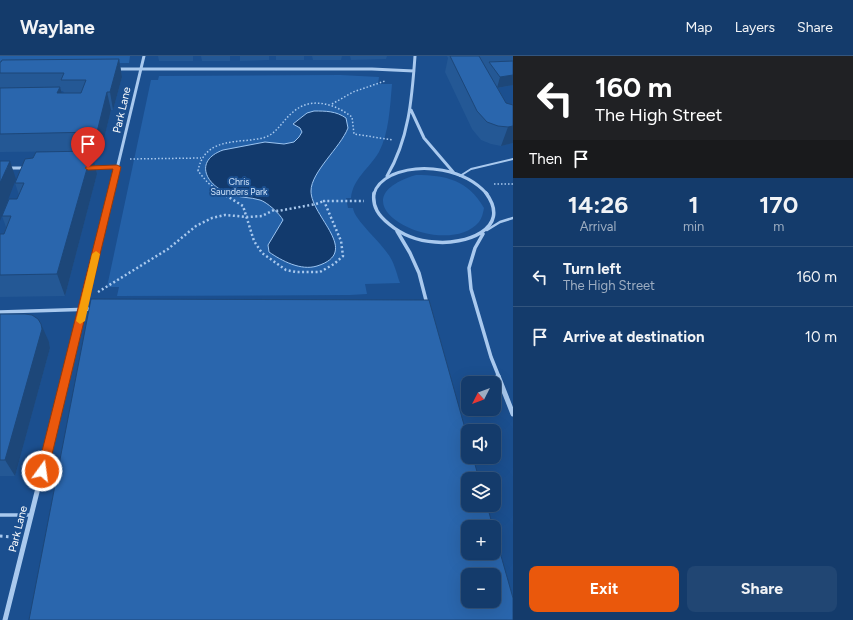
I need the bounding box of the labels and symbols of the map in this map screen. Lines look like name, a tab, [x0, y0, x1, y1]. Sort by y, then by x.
street label: Park Lane	[110, 86, 134, 134]
pin	[71, 127, 105, 168]
park label: Chris Saunders Park	[211, 176, 268, 197]
north arrow	[461, 376, 501, 416]
position arrow	[21, 450, 63, 492]
street label: Park Lane	[6, 505, 30, 553]

